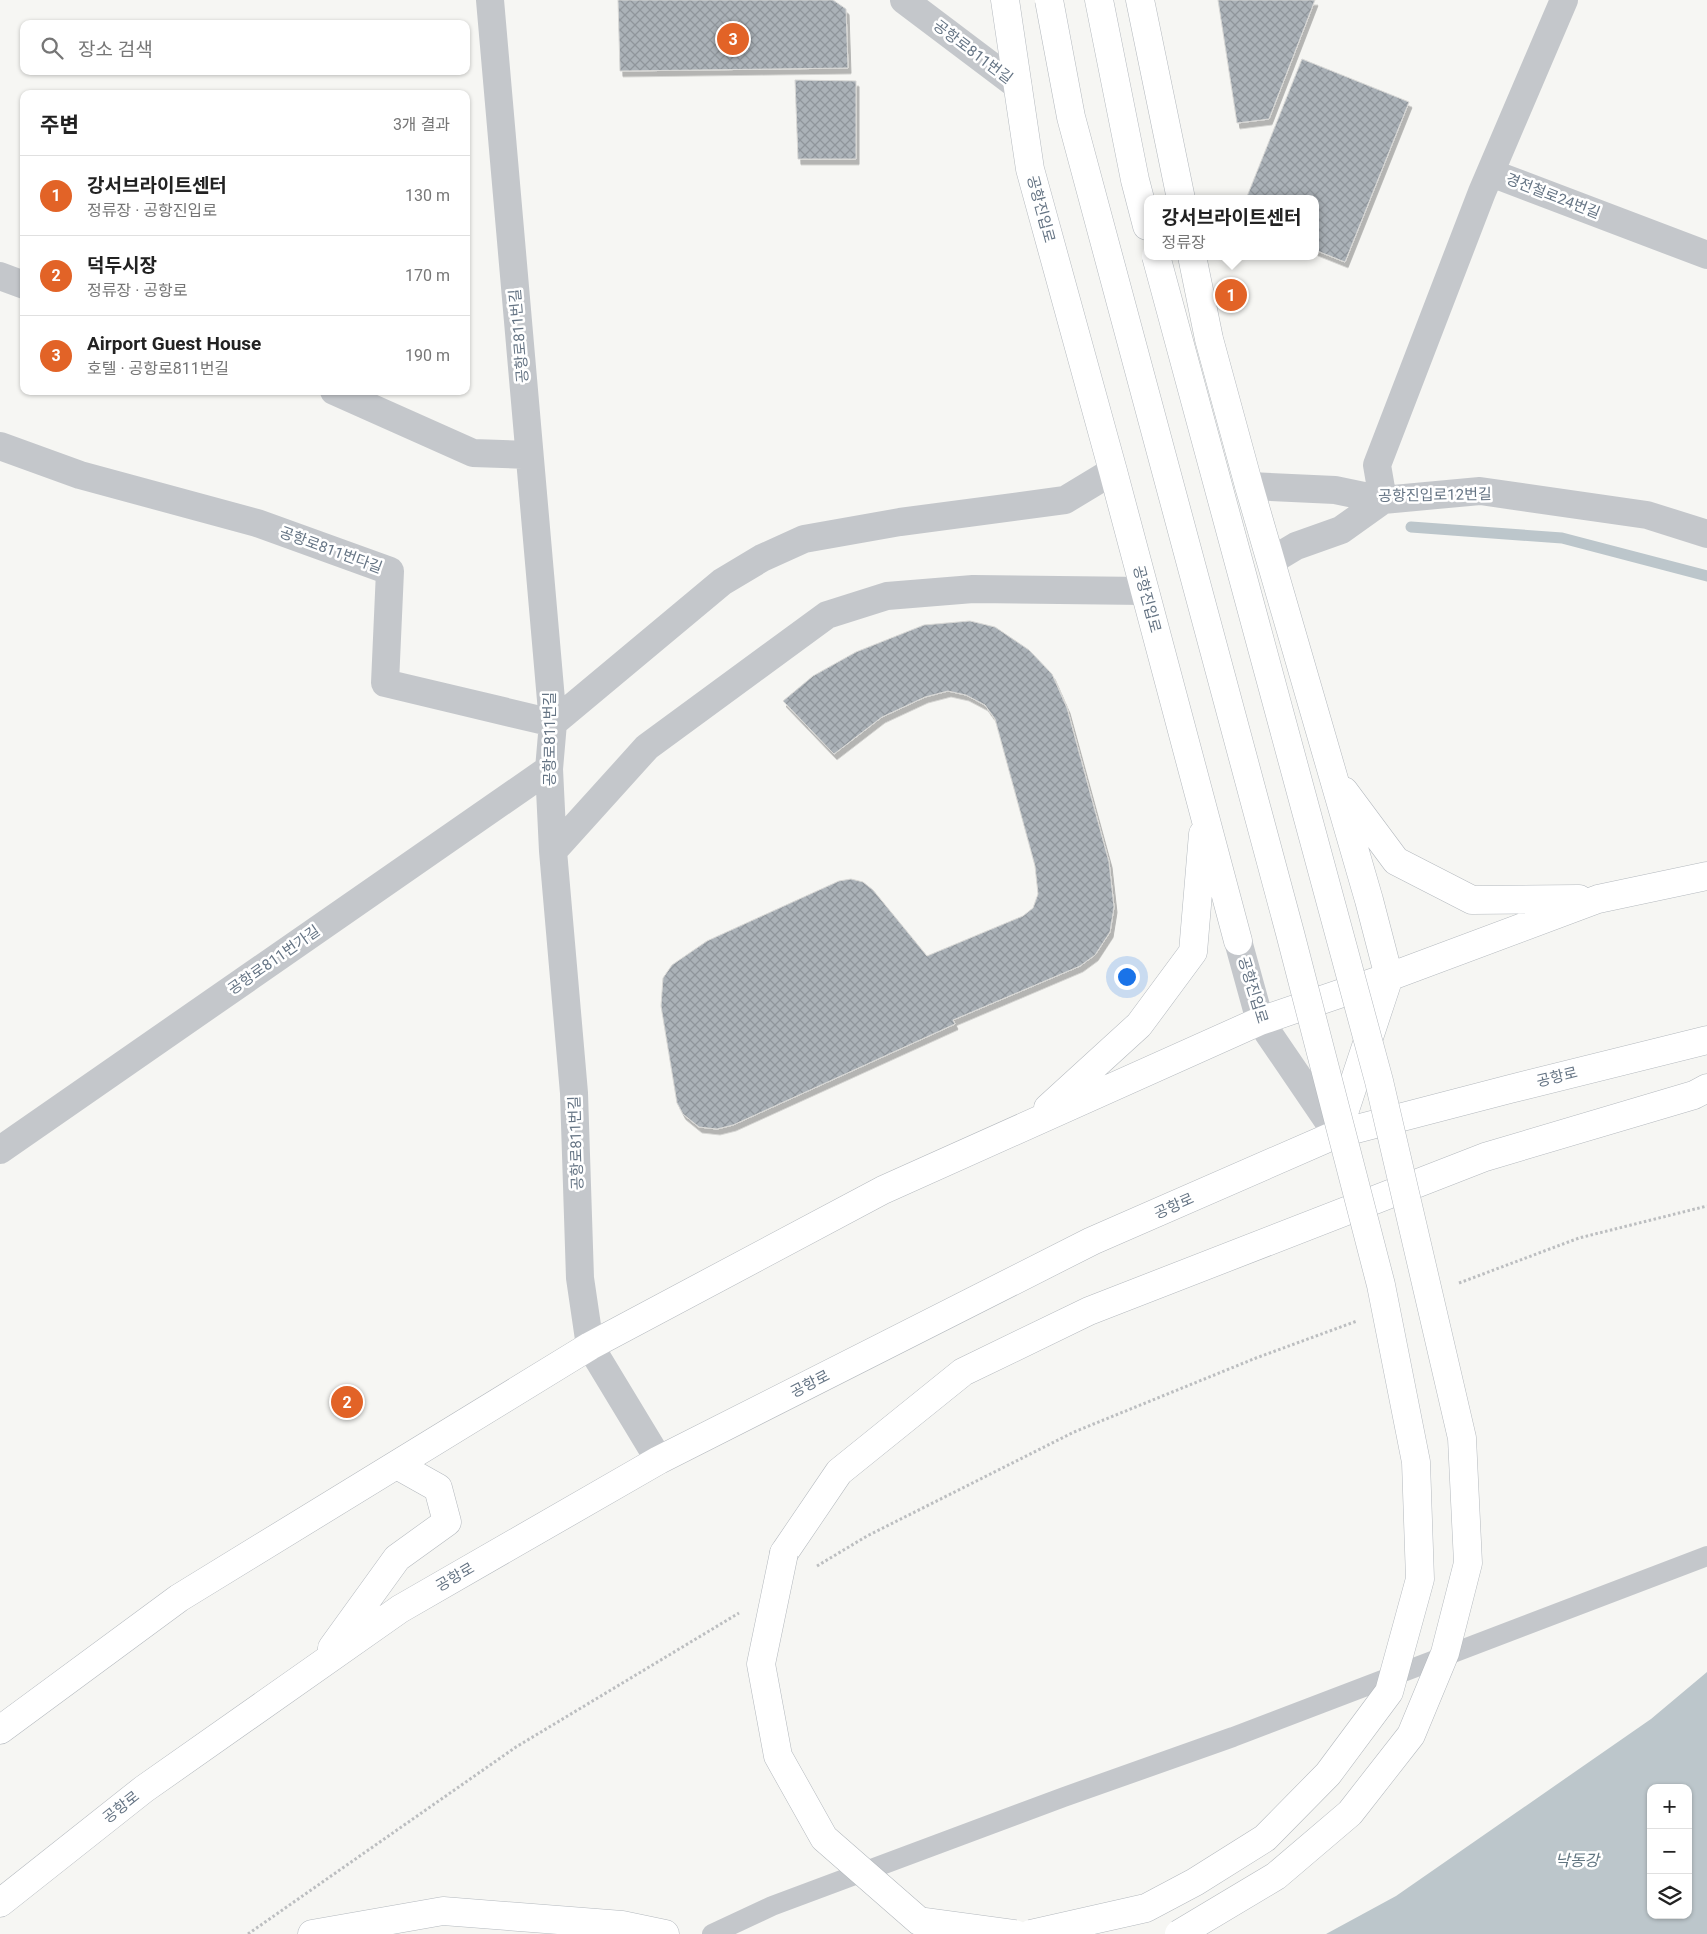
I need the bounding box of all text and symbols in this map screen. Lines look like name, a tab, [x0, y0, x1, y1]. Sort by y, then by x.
street label: 공항로811번길	[930, 16, 1016, 88]
search box	[20, 20, 470, 75]
pin: 3	[717, 20, 749, 58]
icon: search	[38, 34, 66, 62]
text: 장소 검색	[78, 38, 153, 61]
text: 주변	[40, 113, 79, 137]
text: 3개 결과	[393, 115, 450, 134]
street label: 경전철로24번길	[1503, 170, 1603, 222]
street label: 공항진입로	[1023, 173, 1059, 245]
text: 강서브라이트센터	[87, 174, 227, 197]
text: 1	[51, 186, 61, 205]
text: 130 m	[405, 186, 450, 205]
popup	[1144, 195, 1319, 260]
text: 정류장 · 공항진입로	[87, 201, 217, 220]
text: 강서브라이트센터	[1162, 206, 1301, 229]
text: 정류장	[1162, 233, 1206, 252]
text: 덕두시장	[87, 254, 157, 277]
text: 2	[51, 266, 61, 285]
text: 170 m	[405, 266, 450, 285]
pin: 1	[1215, 276, 1247, 314]
text: 정류장 · 공항로	[87, 281, 187, 300]
street label: 공항로811번길	[506, 288, 532, 384]
text: Airport Guest House	[87, 332, 261, 355]
text: 3	[51, 346, 61, 365]
text: 190 m	[405, 346, 450, 365]
text: 호텔 · 공항로811번길	[87, 359, 229, 378]
street label: 공항진입로12번길	[1378, 485, 1492, 505]
street label: 공항로811번다길	[277, 523, 385, 577]
street label: 공항진입로	[1129, 563, 1165, 635]
street label: 공항로811번길	[541, 692, 559, 786]
street label: 공항로811번가길	[225, 922, 323, 998]
street label: 공항진입로	[1234, 954, 1272, 1026]
your location	[1114, 964, 1140, 990]
street label: 공항로	[1535, 1063, 1579, 1091]
street label: 공항로811번길	[565, 1096, 587, 1190]
street label: 공항로	[1151, 1189, 1197, 1223]
street label: 공항로	[787, 1367, 833, 1401]
pin: 2	[331, 1383, 363, 1421]
street label: 공항로	[433, 1559, 477, 1595]
map controls	[1647, 1784, 1692, 1919]
button: +	[1647, 1784, 1692, 1829]
street label: 공항로	[99, 1787, 143, 1827]
button: −	[1647, 1829, 1692, 1874]
water label: 낙동강	[1555, 1851, 1601, 1870]
button: layers	[1647, 1874, 1692, 1919]

